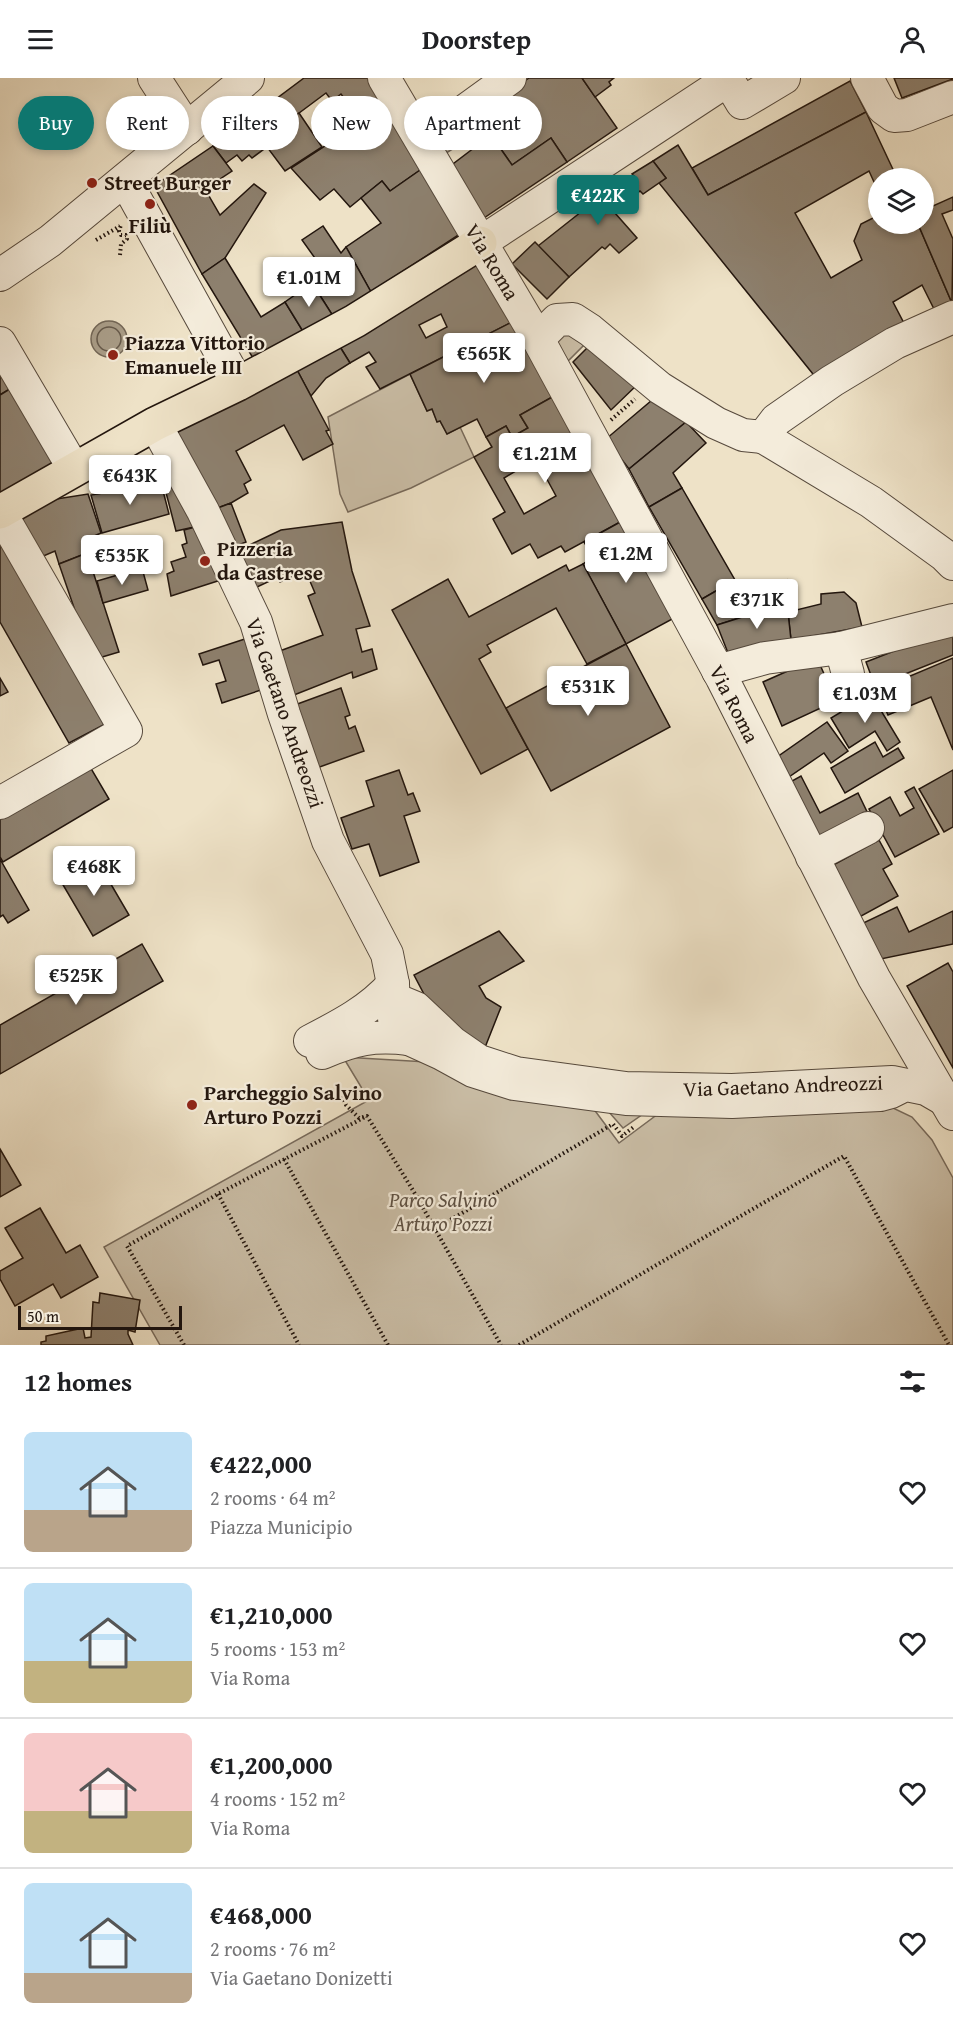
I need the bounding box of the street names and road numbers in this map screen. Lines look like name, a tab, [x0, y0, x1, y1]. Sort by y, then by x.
street label: Via Roma	[457, 218, 527, 306]
street label: Via Gaetano Andreozzi	[238, 613, 333, 812]
street label: Via Roma	[702, 659, 767, 748]
street label: Via Gaetano Andreozzi	[683, 1067, 883, 1104]

